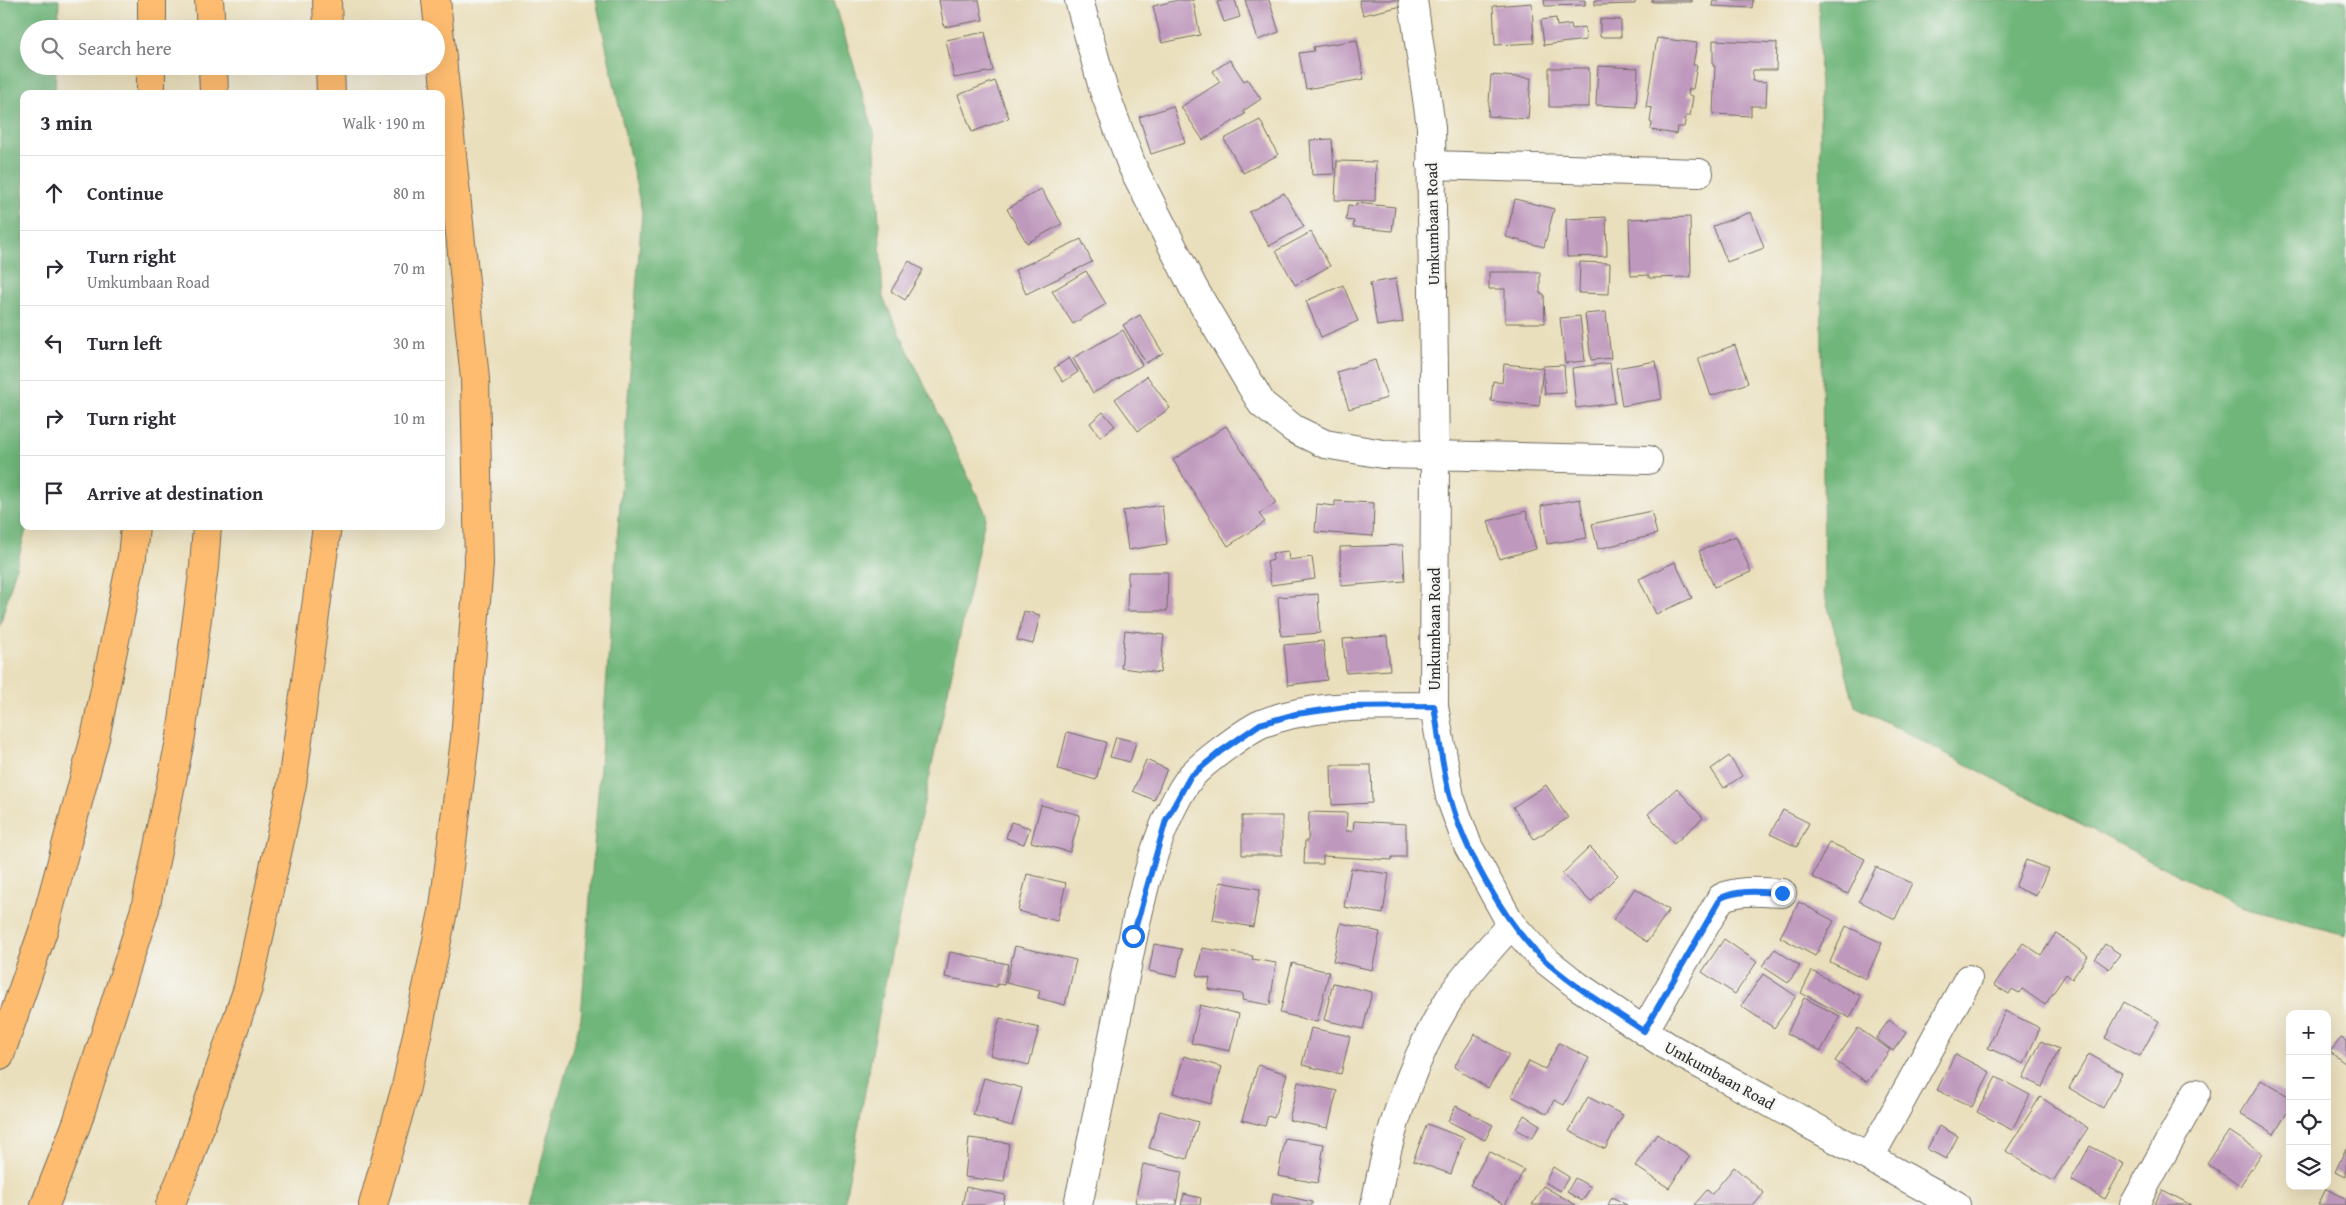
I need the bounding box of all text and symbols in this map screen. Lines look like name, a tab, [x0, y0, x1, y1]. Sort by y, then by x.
search box	[20, 20, 445, 75]
icon: search	[38, 34, 66, 62]
text: Search here	[78, 34, 172, 62]
text: 3 min	[40, 107, 92, 138]
text: Walk · 190 m	[342, 111, 425, 135]
street label: Umkumbaan Road	[1419, 162, 1445, 286]
icon: ahead	[40, 179, 68, 207]
text: Continue	[87, 179, 164, 207]
text: 80 m	[393, 181, 425, 205]
text: Turn right	[87, 242, 176, 270]
icon: right	[40, 254, 68, 282]
text: 70 m	[393, 256, 425, 280]
text: Umkumbaan Road	[87, 270, 210, 294]
icon: left	[40, 329, 68, 357]
text: Turn left	[87, 329, 162, 357]
text: 30 m	[393, 331, 425, 355]
icon: right	[40, 404, 68, 432]
text: Turn right	[87, 404, 176, 432]
text: 10 m	[393, 406, 425, 430]
icon: arrive	[40, 479, 68, 507]
text: Arrive at destination	[87, 479, 263, 507]
street label: Umkumbaan Road	[1422, 567, 1446, 690]
route end	[1771, 882, 1794, 905]
route start	[1122, 925, 1145, 948]
map controls	[2286, 1010, 2331, 1190]
button: +	[2286, 1010, 2331, 1055]
street label: Umkumbaan Road	[1660, 1035, 1780, 1115]
button: −	[2286, 1055, 2331, 1100]
button: locate	[2286, 1100, 2331, 1145]
button: layers	[2286, 1145, 2331, 1190]

